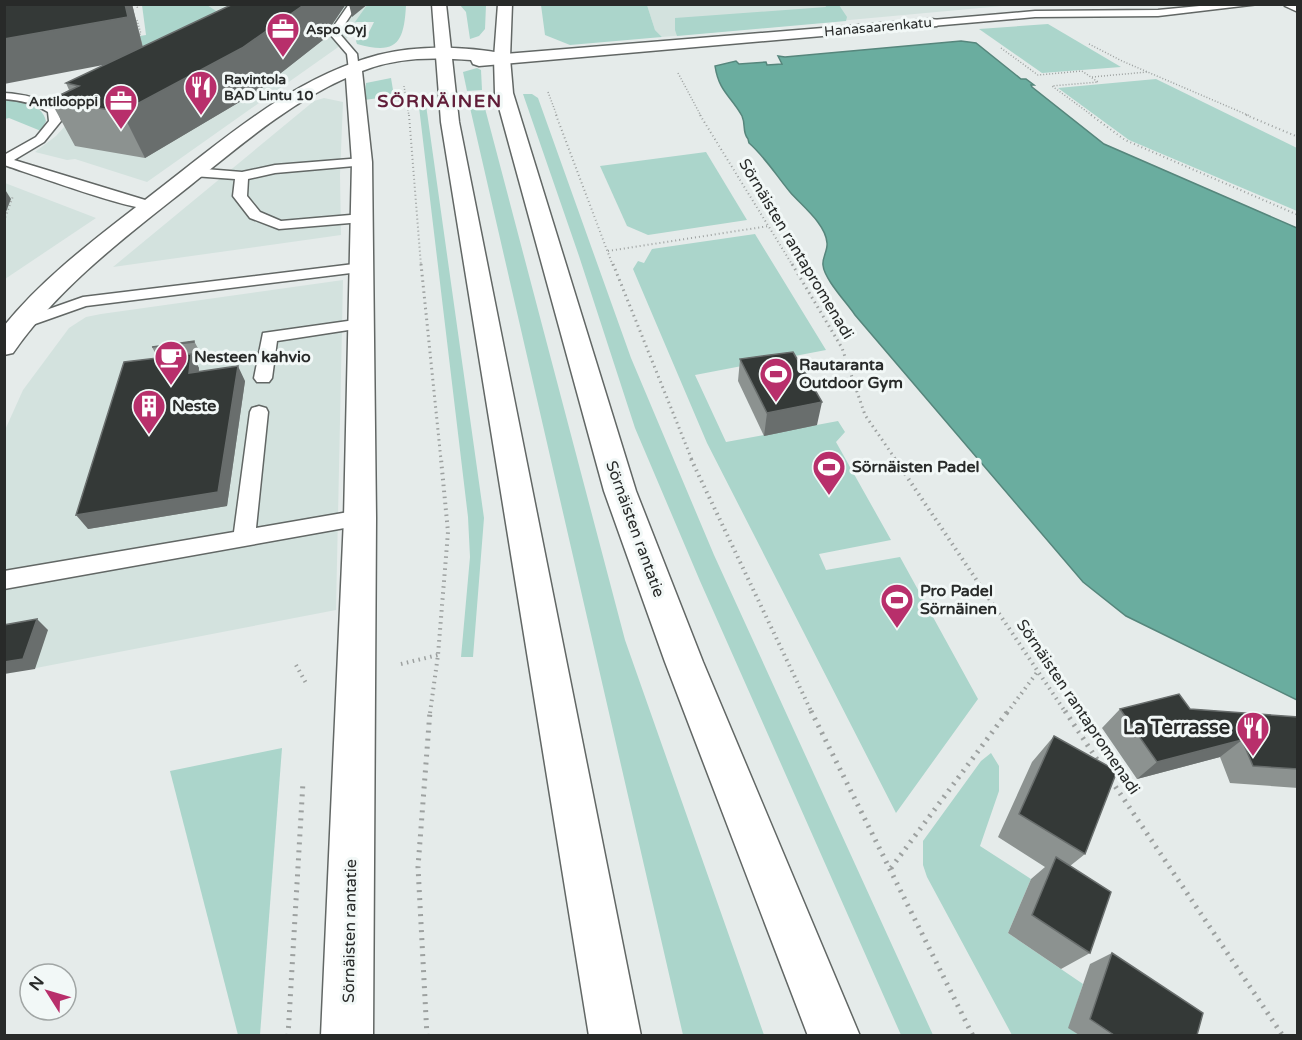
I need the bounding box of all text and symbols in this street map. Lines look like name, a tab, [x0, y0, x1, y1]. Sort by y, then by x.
office icon: Aspo Oyj	[265, 11, 301, 58]
street label: Hanasaarenkatu	[823, 14, 933, 40]
place label: Aspo Oyj	[306, 21, 367, 38]
restaurant icon: Ravintola BAD Lintu 10	[183, 69, 219, 116]
place label: Ravintola BAD Lintu 10	[224, 71, 314, 104]
office icon: Antilooppi	[103, 83, 139, 130]
district label: SÖRNÄINEN	[377, 90, 503, 112]
place label: Antilooppi	[29, 93, 98, 110]
street label: Sörnäisten rantapromenadi	[734, 155, 858, 343]
cafe icon: Nesteen kahvio	[153, 339, 189, 386]
place label: Nesteen kahvio	[194, 347, 311, 367]
place label: Rautaranta Outdoor Gym	[799, 355, 903, 393]
sports icon: Rautaranta Outdoor Gym	[758, 356, 794, 403]
building icon: Neste	[131, 388, 167, 435]
place label: Neste	[172, 396, 216, 416]
sports icon: Sörnäisten Padel	[811, 449, 847, 496]
place label: Sörnäisten Padel	[852, 457, 979, 477]
street label: Sörnäisten rantatie	[601, 458, 669, 600]
place label: Pro Padel Sörnäinen	[920, 581, 997, 619]
sports icon: Pro Padel Sörnäinen	[879, 582, 915, 629]
street label: Sörnäisten rantapromenadi	[1012, 616, 1144, 798]
restaurant icon: La Terrasse	[1235, 710, 1271, 757]
place label: La Terrasse	[1123, 716, 1230, 740]
street label: Sörnäisten rantatie	[339, 859, 361, 1003]
north arrow	[18, 962, 78, 1022]
text: N	[25, 972, 49, 995]

